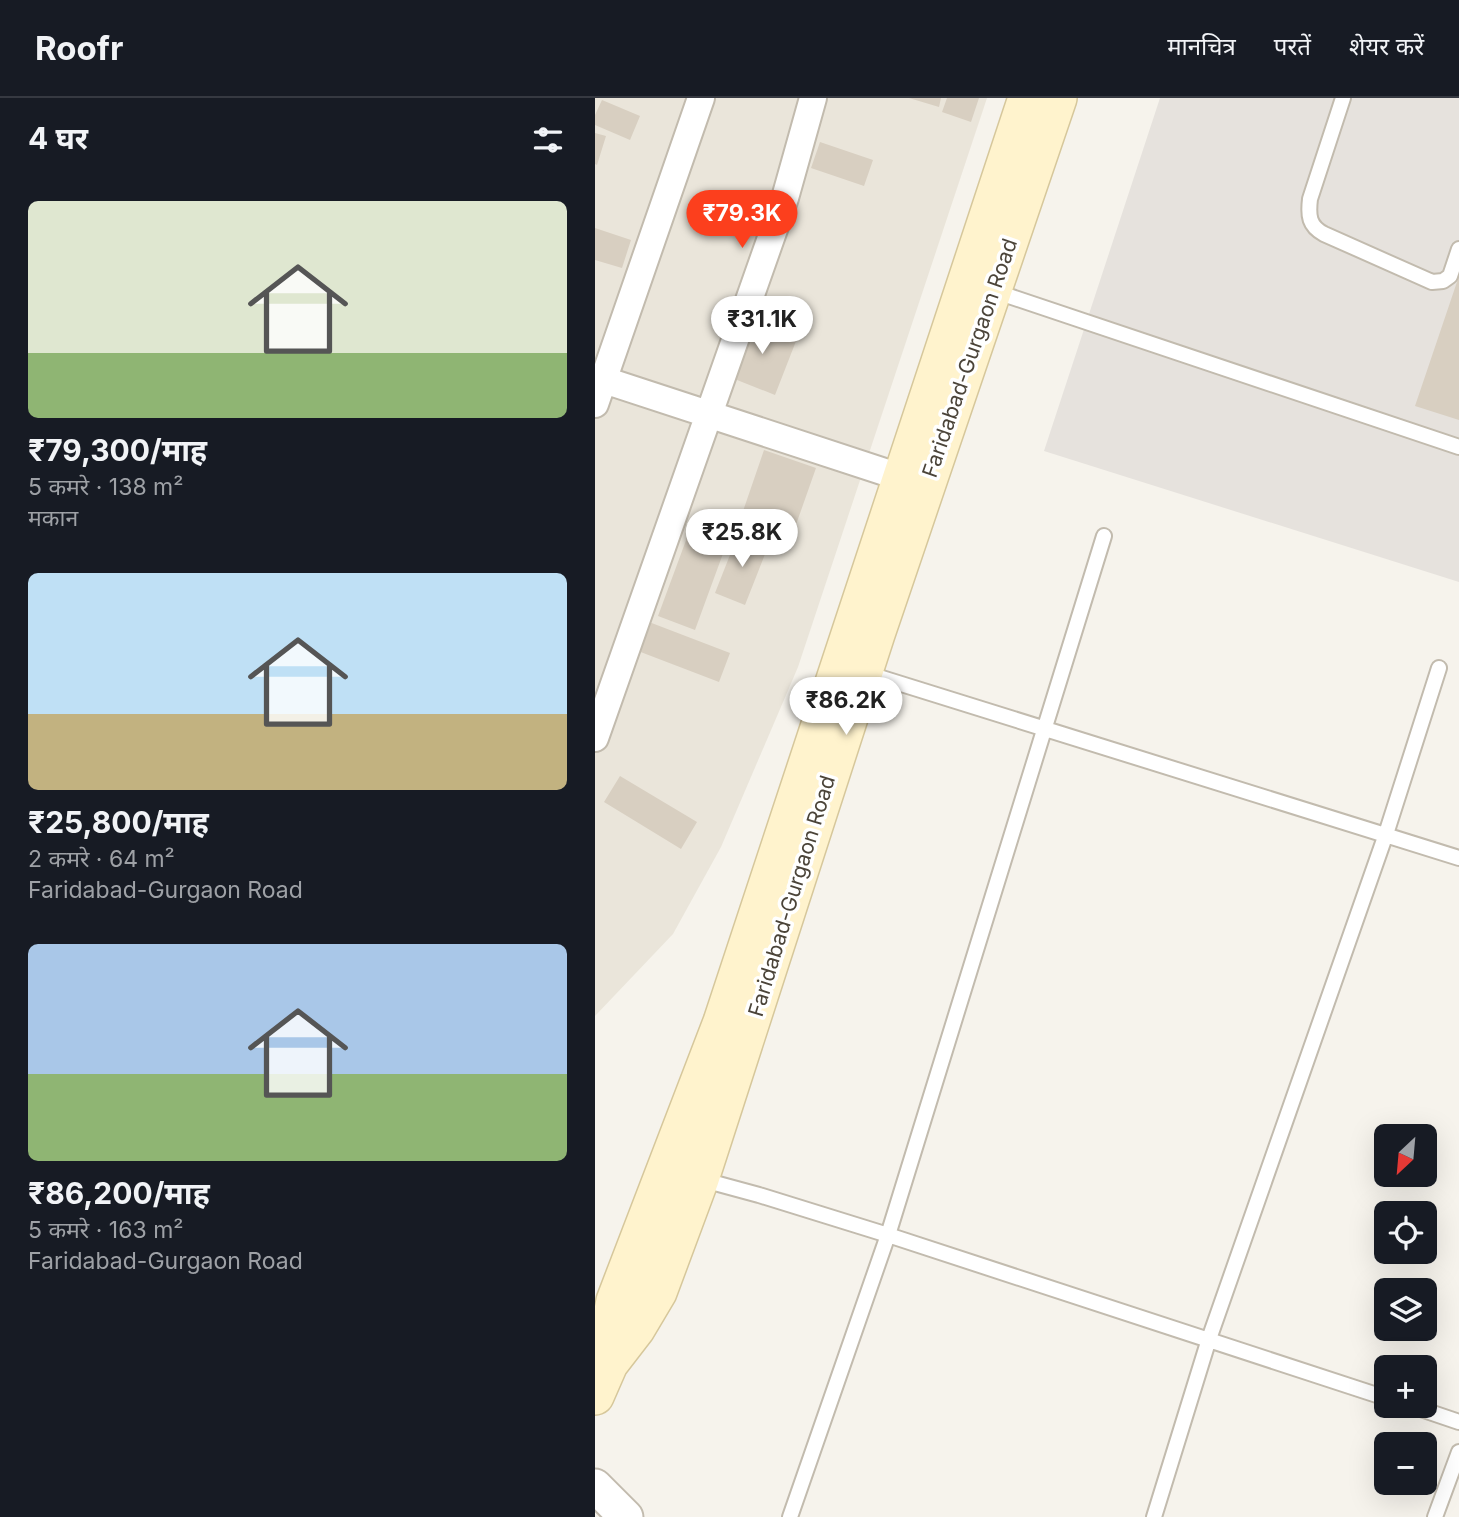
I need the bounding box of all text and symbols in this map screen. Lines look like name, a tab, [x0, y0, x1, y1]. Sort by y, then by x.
text: Roofr	[35, 28, 123, 68]
text: मानचित्र	[1167, 32, 1236, 61]
text: परतें	[1274, 32, 1311, 61]
text: शेयर करें	[1349, 32, 1424, 61]
text: 4 घर	[28, 120, 88, 156]
icon: filters	[529, 121, 567, 159]
pin: ₹79.3K	[685, 190, 799, 250]
text: ₹79.3K	[702, 199, 782, 227]
street label: Faridabad-Gurgaon Road	[917, 235, 1022, 481]
icon: home	[235, 246, 361, 372]
pin: ₹31.1K	[705, 296, 819, 356]
text: ₹31.1K	[727, 305, 797, 333]
text: ₹79,300/माह	[28, 432, 207, 468]
text: 5 कमरे · 138 m²	[28, 473, 183, 501]
text: मकान	[28, 504, 78, 532]
pin: ₹25.8K	[685, 510, 799, 569]
text: ₹25.8K	[702, 518, 782, 546]
icon: home	[235, 619, 361, 745]
pin: ₹86.2K	[789, 678, 903, 737]
text: ₹86.2K	[805, 686, 887, 714]
street label: Faridabad-Gurgaon Road	[743, 772, 840, 1019]
text: ₹25,800/माह	[28, 804, 209, 840]
text: 2 कमरे · 64 m²	[28, 845, 175, 873]
text: Faridabad-Gurgaon Road	[28, 876, 303, 904]
icon: home	[235, 990, 361, 1116]
north arrow	[1374, 1124, 1437, 1186]
map controls	[1374, 1124, 1437, 1495]
text: ₹86,200/माह	[28, 1175, 210, 1211]
button: locate	[1374, 1201, 1437, 1264]
text: 5 कमरे · 163 m²	[28, 1216, 183, 1244]
text: Faridabad-Gurgaon Road	[28, 1247, 303, 1275]
button: layers	[1374, 1278, 1437, 1341]
button: +	[1374, 1355, 1437, 1418]
button: −	[1374, 1432, 1437, 1495]

